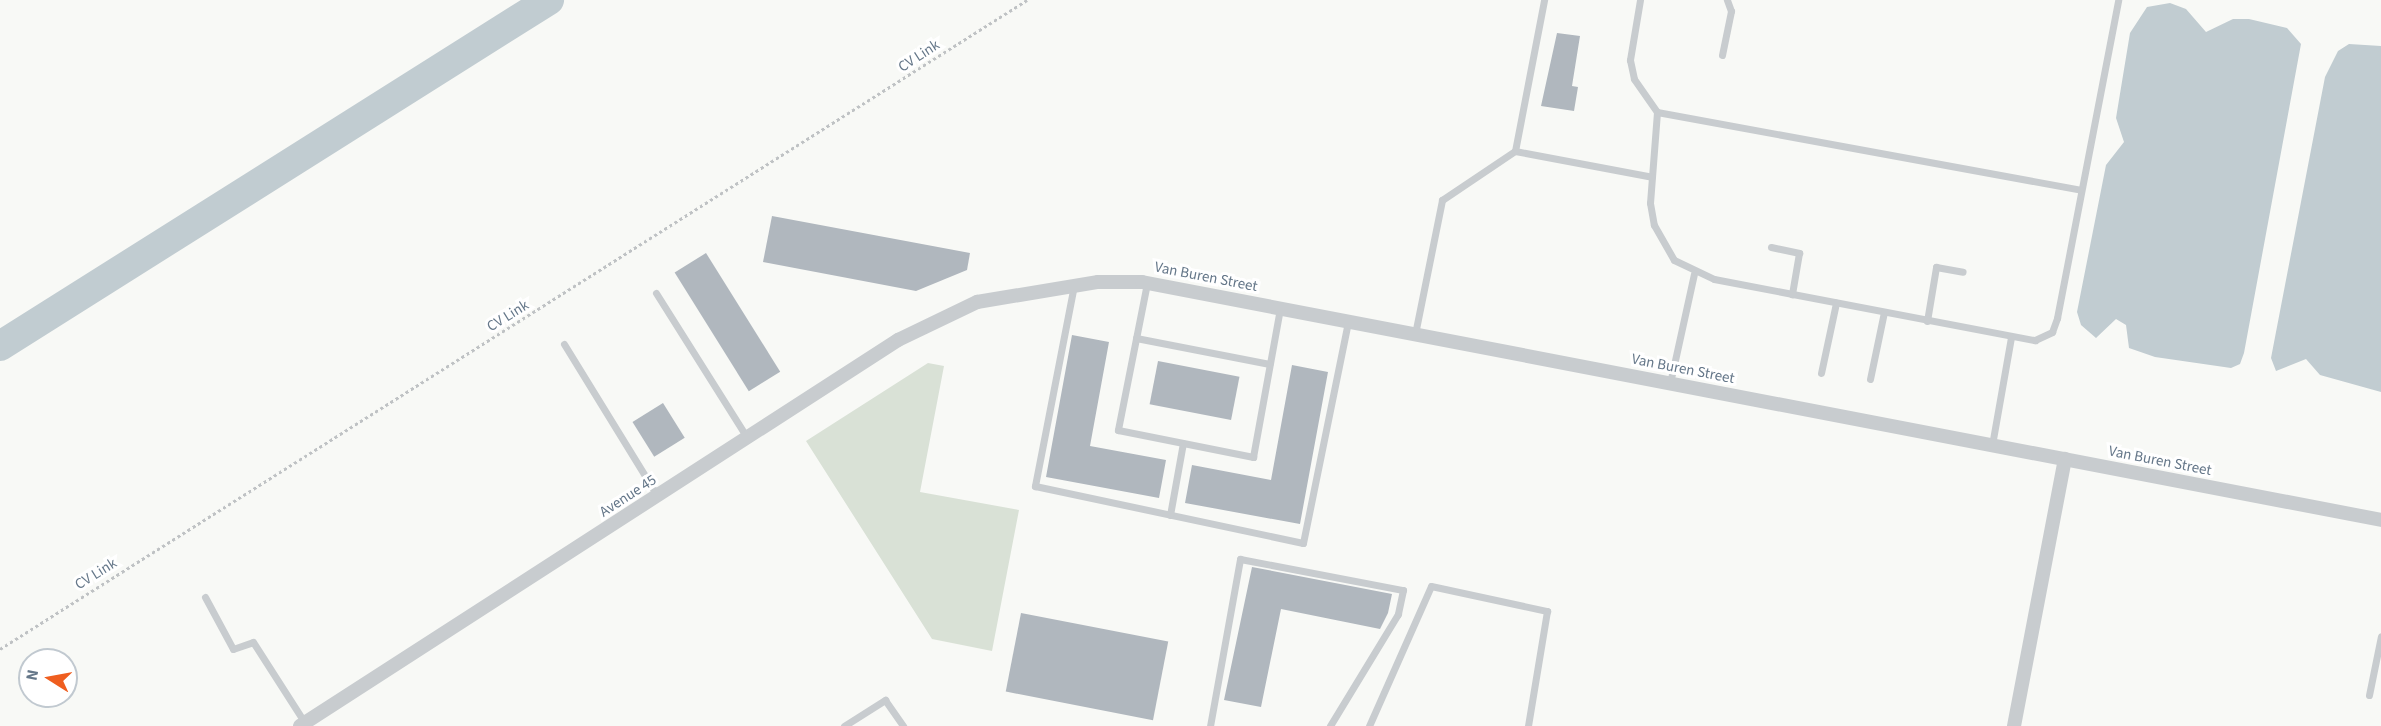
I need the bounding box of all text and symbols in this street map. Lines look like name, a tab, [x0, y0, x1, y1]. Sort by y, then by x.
street label: CV Link	[895, 36, 943, 76]
street label: Van Buren Street	[1153, 258, 1259, 296]
street label: CV Link	[484, 296, 532, 336]
street label: Van Buren Street	[1630, 350, 1736, 388]
street label: Van Buren Street	[2107, 442, 2213, 480]
street label: Avenue 45	[596, 471, 660, 521]
street label: CV Link	[72, 554, 120, 594]
north arrow	[18, 648, 78, 708]
text: N	[20, 668, 44, 682]

